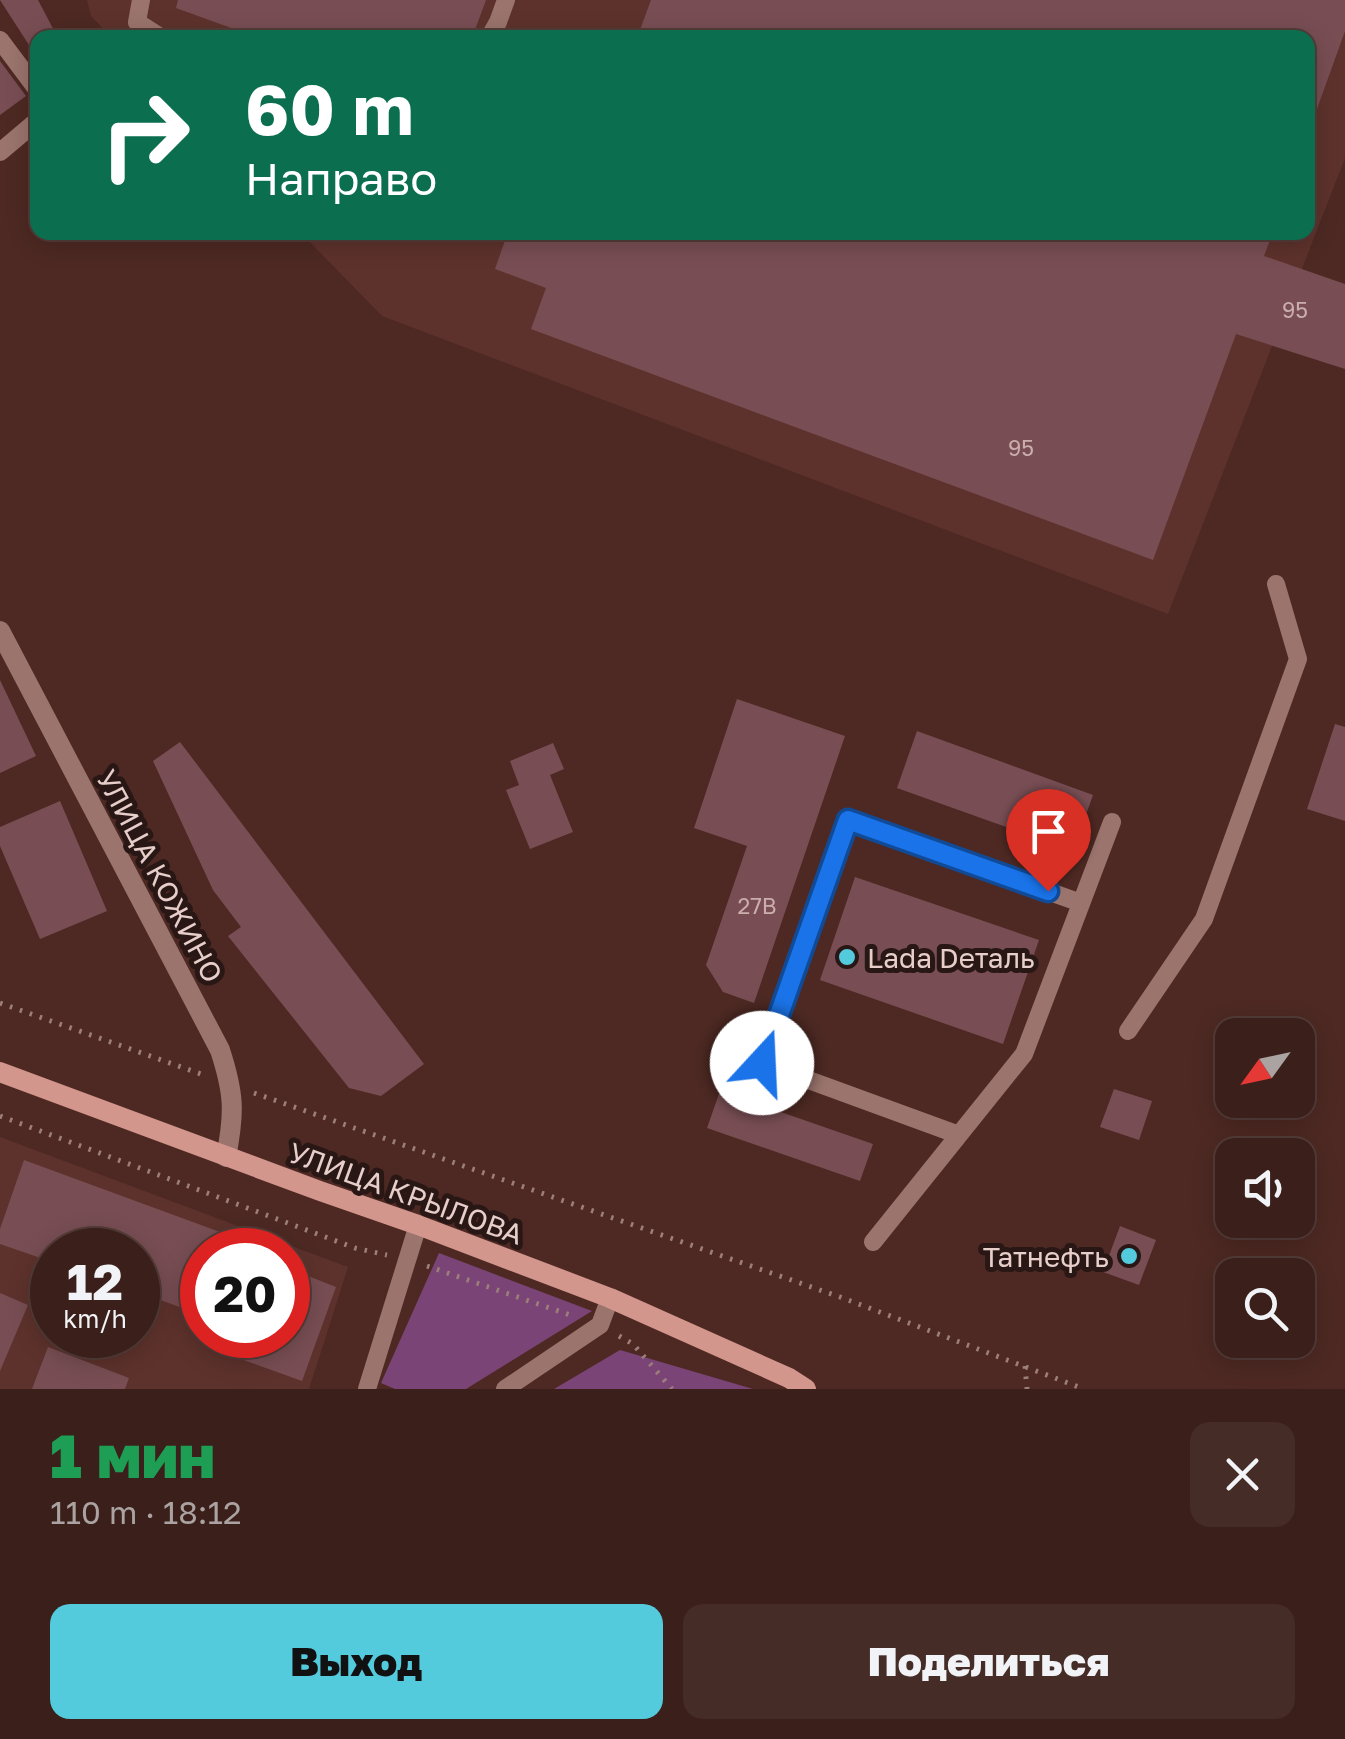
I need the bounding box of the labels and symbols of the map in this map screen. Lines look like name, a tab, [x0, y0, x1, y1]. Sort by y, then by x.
house number: 95	[1282, 296, 1308, 323]
house number: 95	[1008, 434, 1034, 461]
street label: УЛИЦА КОЖИНО	[90, 764, 230, 988]
pin	[1006, 789, 1091, 892]
house number: 27В	[737, 892, 777, 919]
place label: Lada Dеталь	[867, 941, 1035, 974]
marker: Lada Dеталь	[836, 946, 858, 968]
position arrow	[710, 1011, 814, 1115]
north arrow	[1215, 1018, 1315, 1118]
street label: УЛИЦА КРЫЛОВА	[284, 1135, 528, 1251]
speed limit sign: 20	[180, 1228, 310, 1358]
place label: Татнефть	[983, 1240, 1109, 1273]
marker: Татнефть	[1118, 1245, 1140, 1267]

